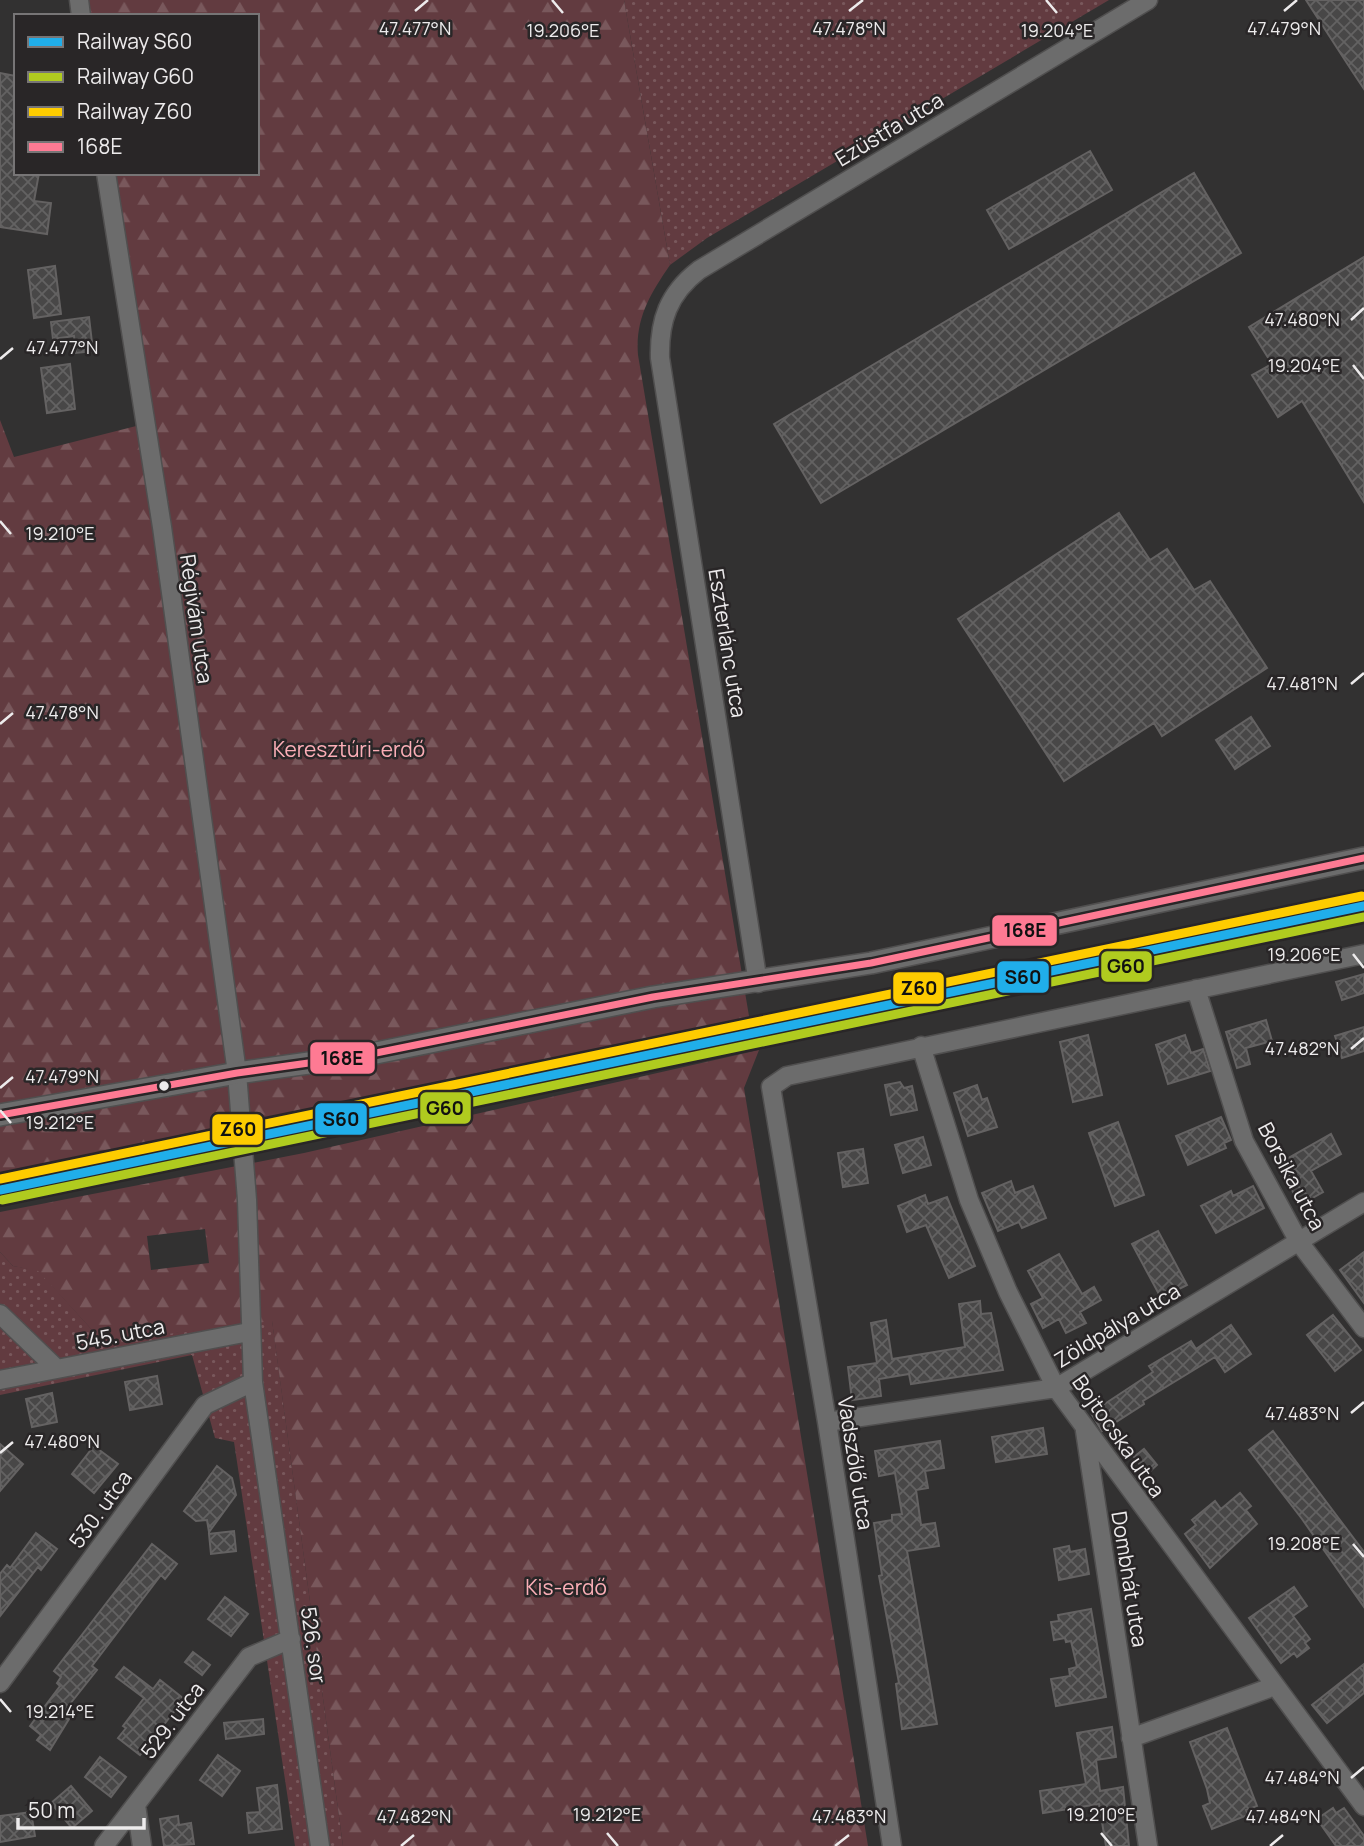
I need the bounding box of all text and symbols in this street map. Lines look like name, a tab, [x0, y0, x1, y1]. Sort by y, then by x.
legend	[14, 14, 259, 175]
text: 47.477°N	[379, 16, 451, 40]
text: 47.478°N	[812, 16, 886, 40]
text: 47.479°N	[1247, 16, 1321, 40]
text: 19.206°E	[526, 18, 600, 42]
text: 19.204°E	[1021, 18, 1093, 42]
text: Railway S60	[77, 27, 192, 55]
text: Railway G60	[77, 62, 194, 90]
street label: Ezüstfa utca	[830, 86, 948, 172]
text: Railway Z60	[77, 97, 192, 125]
text: 168E	[77, 132, 122, 160]
text: 47.480°N	[1264, 307, 1340, 331]
text: 47.477°N	[26, 335, 98, 359]
text: 19.204°E	[1268, 353, 1340, 377]
text: 19.210°E	[25, 521, 95, 545]
street label: Régivám utca	[174, 553, 220, 685]
street label: Eszterlánc utca	[702, 567, 754, 719]
text: 47.481°N	[1266, 671, 1338, 695]
text: 47.478°N	[25, 700, 99, 724]
park label: Keresztúri-erdő	[273, 735, 425, 763]
line badge: 168E	[991, 914, 1058, 947]
text: 168E	[1004, 917, 1046, 943]
text: 19.206°E	[1267, 942, 1341, 966]
line badge: G60	[1100, 950, 1153, 983]
text: G60	[1107, 953, 1145, 979]
line badge: S60	[996, 960, 1050, 994]
text: S60	[1005, 964, 1041, 990]
line badge: Z60	[892, 971, 945, 1005]
text: Z60	[901, 975, 937, 1001]
text: 47.482°N	[1265, 1036, 1339, 1060]
line badge: 168E	[309, 1041, 376, 1075]
text: 168E	[321, 1045, 363, 1071]
text: 47.479°N	[25, 1064, 99, 1088]
unlabelled marker	[157, 1079, 171, 1093]
line badge: G60	[419, 1091, 472, 1125]
text: G60	[426, 1095, 464, 1121]
line badge: S60	[314, 1102, 368, 1136]
text: S60	[323, 1106, 359, 1132]
text: 19.212°E	[26, 1110, 94, 1134]
line badge: Z60	[211, 1113, 264, 1146]
text: Z60	[220, 1116, 256, 1142]
street label: Borsika utca	[1252, 1117, 1332, 1235]
street label: Zöldpálya utca	[1049, 1276, 1185, 1374]
street label: 545. utca	[73, 1312, 167, 1356]
street label: Bojtocska utca	[1066, 1369, 1172, 1503]
street label: Vadszőlő utca	[832, 1394, 880, 1532]
text: 47.483°N	[1265, 1401, 1339, 1425]
text: 47.480°N	[24, 1429, 100, 1453]
street label: 530. utca	[62, 1464, 138, 1554]
street label: Dombhát utca	[1105, 1509, 1155, 1649]
text: 19.208°E	[1268, 1531, 1340, 1555]
park label: Kis-erdő	[525, 1573, 607, 1601]
street label: 526. sor	[295, 1605, 333, 1686]
street label: 529. utca	[134, 1676, 210, 1764]
text: 19.214°E	[26, 1699, 94, 1723]
text: 47.484°N	[1264, 1765, 1340, 1789]
scale bar	[18, 1786, 144, 1830]
text: 50 m	[28, 1796, 75, 1824]
text: 19.212°E	[573, 1802, 641, 1826]
text: 19.210°E	[1066, 1802, 1136, 1826]
text: 47.482°N	[377, 1804, 451, 1828]
text: 47.483°N	[812, 1804, 886, 1828]
text: 47.484°N	[1245, 1804, 1321, 1828]

